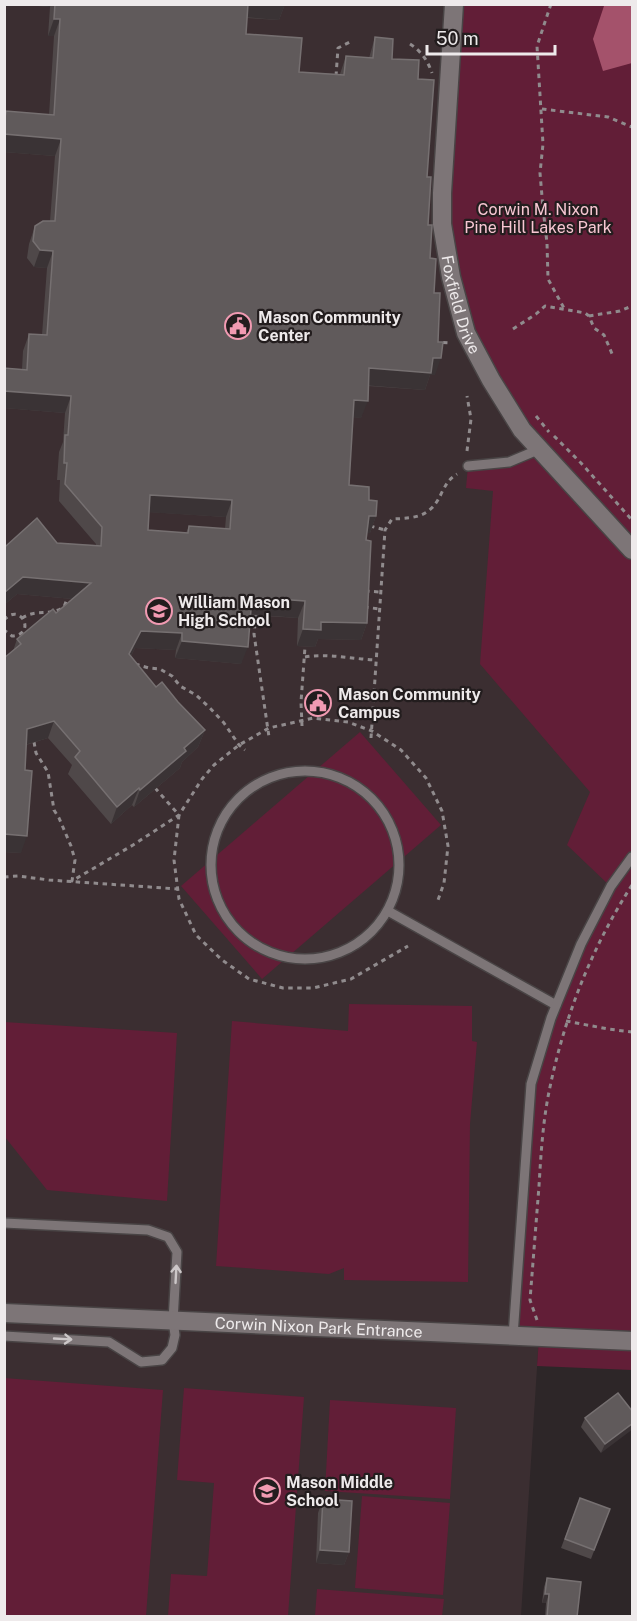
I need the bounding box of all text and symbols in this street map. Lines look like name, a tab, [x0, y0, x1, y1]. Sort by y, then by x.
scale bar	[427, 18, 554, 56]
text: 50 m	[436, 28, 479, 49]
park label: Corwin M. Nixon Pine Hill Lakes Park	[464, 200, 612, 237]
street label: Foxfield Drive	[437, 254, 484, 357]
place label: Mason Community Center	[258, 308, 401, 345]
public building icon: Mason Community Center	[223, 311, 253, 341]
place label: William Mason High School	[178, 593, 290, 630]
school or university icon: William Mason High School	[144, 596, 174, 626]
place label: Mason Community Campus	[338, 685, 481, 722]
public building icon: Mason Community Campus	[303, 688, 333, 718]
one-way arrow	[170, 1264, 181, 1284]
street label: Corwin Nixon Park Entrance	[214, 1313, 423, 1342]
one-way arrow	[52, 1334, 72, 1345]
place label: Mason Middle School	[286, 1473, 393, 1510]
school or university icon: Mason Middle School	[252, 1476, 282, 1506]

